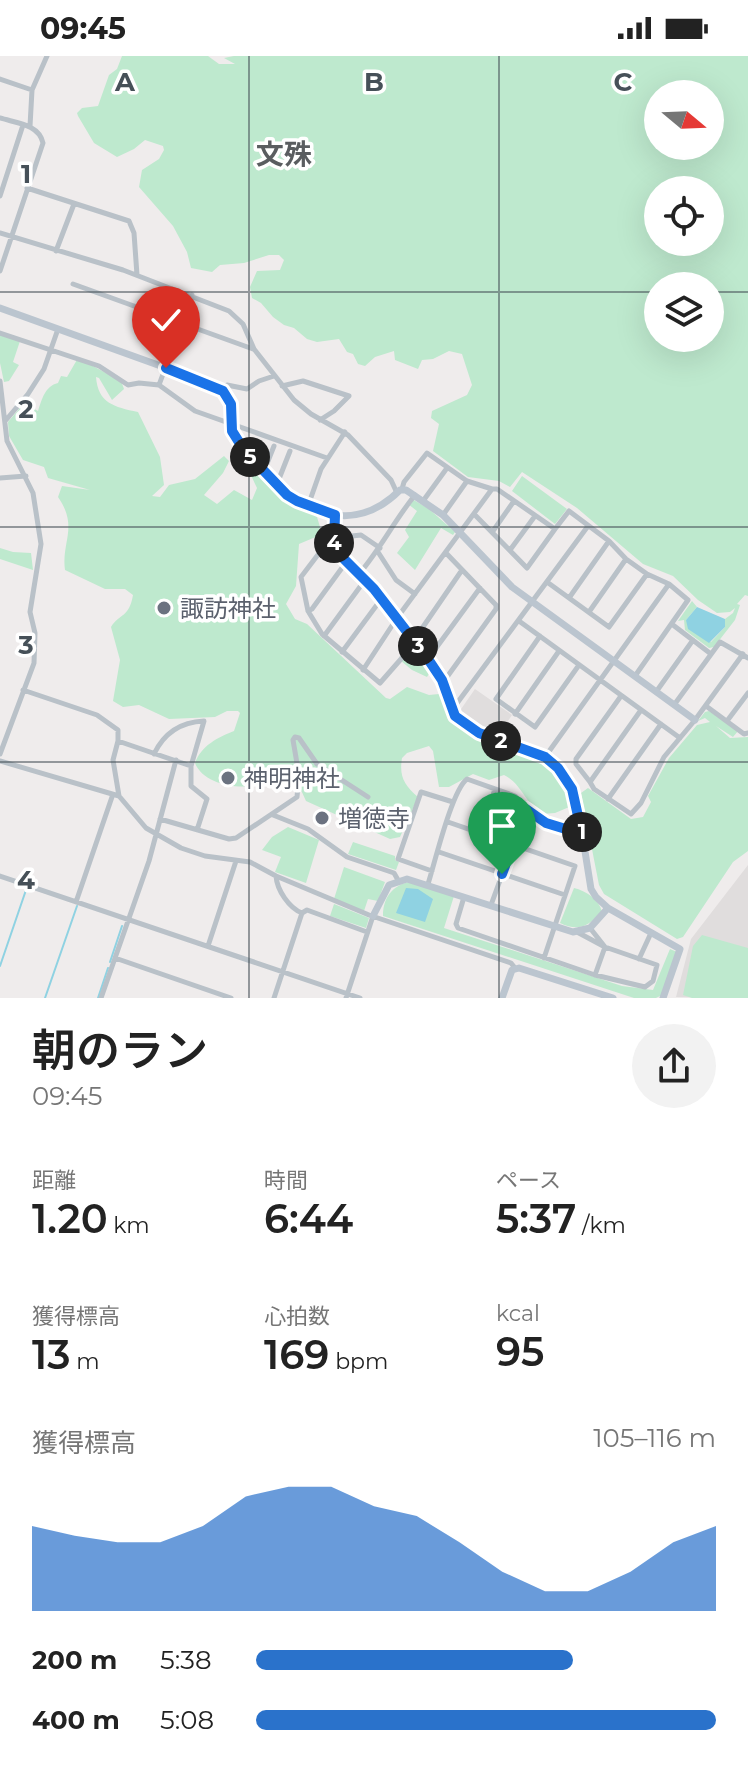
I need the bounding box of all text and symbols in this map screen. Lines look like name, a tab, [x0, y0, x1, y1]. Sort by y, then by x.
text: 09:45	[40, 10, 126, 47]
text: A	[114, 66, 136, 98]
text: B	[364, 66, 384, 98]
text: C	[614, 66, 633, 98]
north arrow	[644, 80, 724, 160]
map controls	[644, 80, 724, 352]
district label: 文殊	[256, 137, 312, 171]
text: 1	[21, 158, 31, 190]
button: locate	[644, 176, 724, 256]
button: layers	[644, 272, 724, 352]
pin	[132, 286, 200, 368]
icon: check	[144, 298, 188, 342]
text: 2	[18, 393, 34, 425]
pin: 5	[230, 437, 270, 477]
text: 5	[243, 443, 257, 470]
pin: 4	[314, 523, 354, 563]
text: 4	[326, 529, 342, 556]
place label: 諏訪神社	[180, 594, 276, 623]
marker: 諏訪神社	[155, 599, 173, 617]
pin: 3	[398, 626, 438, 666]
text: 3	[17, 629, 34, 661]
text: 3	[411, 632, 425, 659]
pin: 2	[481, 721, 521, 761]
text: 2	[495, 727, 507, 754]
place label: 神明神社	[244, 764, 340, 793]
marker: 神明神社	[219, 769, 237, 787]
pin	[468, 792, 536, 874]
place label: 増徳寺	[338, 804, 410, 833]
icon: arrive	[480, 804, 524, 848]
marker: 増徳寺	[313, 809, 331, 827]
pin: 1	[562, 812, 602, 852]
text: 1	[578, 818, 586, 845]
text: 4	[17, 864, 35, 896]
text: 朝のラン	[32, 1023, 208, 1077]
button: share	[632, 1024, 716, 1108]
text: 09:45	[32, 1080, 102, 1112]
text: 距離	[32, 1167, 76, 1194]
text: 時間	[264, 1167, 308, 1194]
text: ペース	[496, 1167, 561, 1194]
text: 1.20	[32, 1194, 108, 1243]
text: 6:44	[264, 1194, 353, 1243]
text: 5:37	[496, 1194, 576, 1243]
text: km	[108, 1212, 150, 1239]
text: /km	[576, 1212, 626, 1239]
text: kcal	[496, 1300, 540, 1327]
text: 獲得標高	[32, 1303, 120, 1330]
text: 心拍数	[264, 1303, 330, 1330]
text: 95	[496, 1327, 544, 1376]
text: 13	[32, 1330, 71, 1379]
text: 169	[264, 1330, 329, 1379]
text: m	[71, 1348, 100, 1375]
text: bpm	[329, 1348, 388, 1375]
text: 105–116 m	[593, 1422, 716, 1454]
text: 獲得標高	[32, 1427, 136, 1459]
text: 200 m	[32, 1644, 117, 1676]
text: 5:38	[160, 1644, 211, 1676]
text: 400 m	[32, 1704, 120, 1736]
text: 5:08	[160, 1704, 214, 1736]

